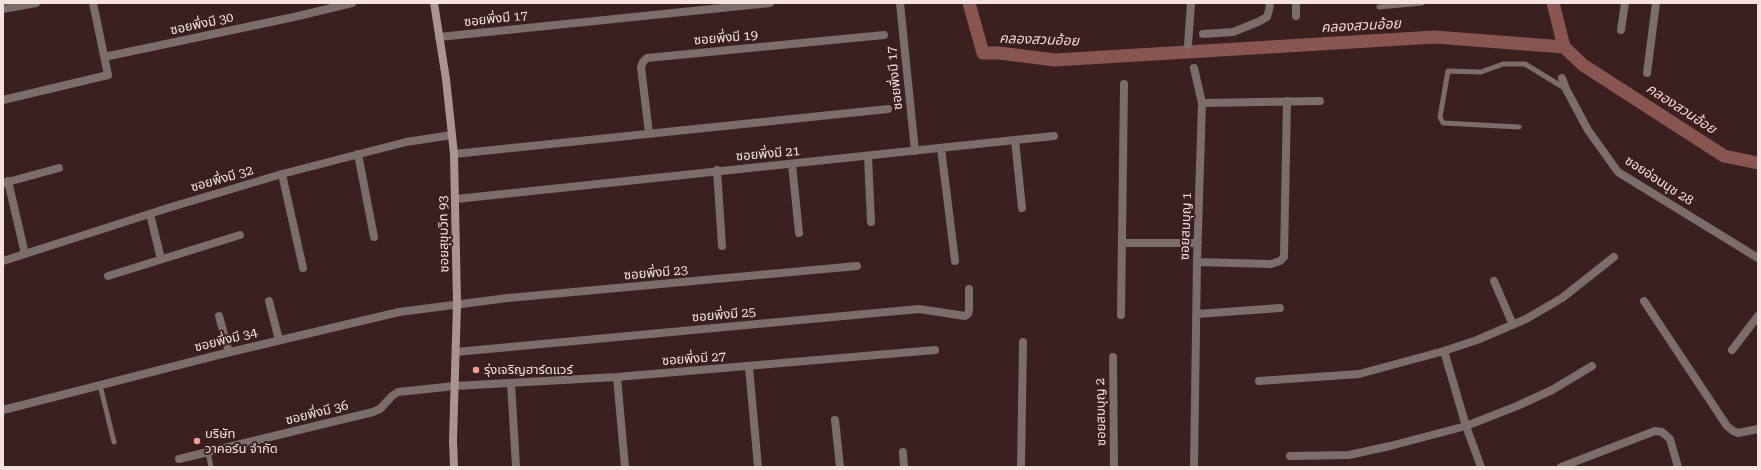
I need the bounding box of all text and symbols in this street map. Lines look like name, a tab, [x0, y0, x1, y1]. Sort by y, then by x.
street label: ซอยพึ่งมี 17	[463, 8, 529, 30]
street label: ซอยพึ่งมี 30	[169, 10, 235, 38]
water label: คลองสวนอ้อย	[1321, 16, 1401, 36]
street label: ซอยพึ่งมี 19	[693, 27, 759, 49]
water label: คลองสวนอ้อย	[999, 30, 1079, 50]
street label: ซอยพึ่งมี 17	[884, 45, 906, 111]
water label: คลองสวนอ้อย	[1643, 80, 1719, 138]
street label: ซอยพึ่งมี 21	[735, 143, 801, 165]
street label: ซอยอ่อนนุช 28	[1622, 153, 1696, 209]
street label: ซอยพึ่งมี 32	[189, 163, 255, 195]
street label: ซอยสมบุญ 1	[1177, 192, 1195, 260]
street label: ซอยสุขุมวิท 93	[436, 195, 452, 273]
street label: ซอยพึ่งมี 23	[623, 262, 689, 284]
street label: ซอยพึ่งมี 25	[691, 304, 757, 326]
street label: ซอยพึ่งมี 34	[193, 325, 259, 355]
street label: ซอยพึ่งมี 27	[661, 349, 727, 369]
place label: รุ่งเจริญฮาร์ดแวร์	[484, 362, 573, 378]
marker: รุ่งเจริญฮาร์ดแวร์	[471, 365, 481, 375]
street label: ซอยสมบุญ 2	[1093, 378, 1109, 446]
street label: ซอยพึ่งมี 36	[284, 398, 350, 428]
place label: บริษัท วาคอร์น จำกัด	[205, 426, 278, 457]
marker: บริษัท วาคอร์น จำกัด	[192, 436, 202, 446]

